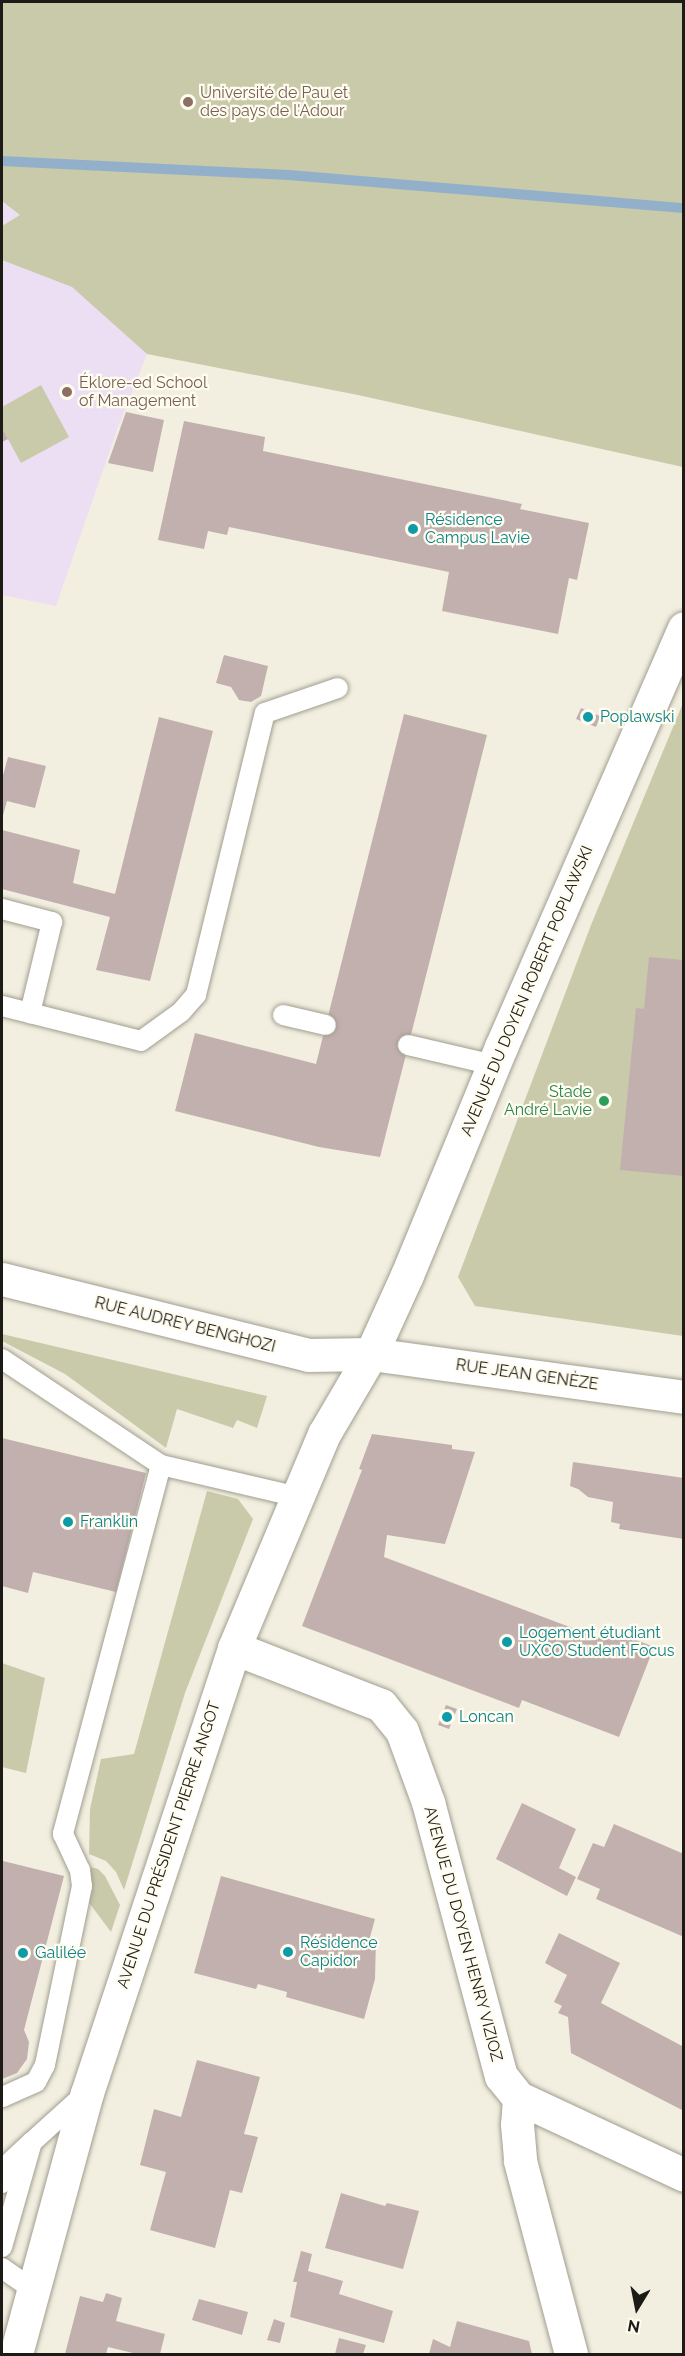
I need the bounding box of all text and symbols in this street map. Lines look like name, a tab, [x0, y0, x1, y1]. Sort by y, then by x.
place label: Université de Pau et des pays de l'Adour	[200, 83, 348, 121]
marker: Université de Pau et des pays de l'Adour	[181, 95, 195, 109]
place label: Éklore-ed School of Management	[79, 373, 207, 411]
marker: Éklore-ed School of Management	[60, 385, 74, 399]
place label: Résidence Campus Lavie	[425, 510, 530, 548]
marker: Résidence Campus Lavie	[406, 522, 420, 536]
place label: Poplawski	[600, 707, 674, 727]
marker: Poplawski	[581, 710, 595, 724]
street label: AVENUE DU DOYEN ROBERT POPLAWSKI	[457, 843, 597, 1139]
place label: Stade André Lavie	[504, 1082, 592, 1120]
marker: Stade André Lavie	[597, 1094, 611, 1108]
street label: RUE AUDREY BENGHOZI	[92, 1293, 278, 1357]
street label: RUE JEAN GENÈZE	[454, 1355, 600, 1395]
place label: Franklin	[80, 1512, 138, 1532]
marker: Franklin	[61, 1515, 75, 1529]
place label: Logement étudiant UXCO Student Focus	[519, 1623, 675, 1661]
marker: Logement étudiant UXCO Student Focus	[500, 1635, 514, 1649]
street label: AVENUE DU PRÉSIDENT PIERRE ANGOT	[113, 1698, 225, 1992]
place label: Loncan	[459, 1707, 514, 1727]
marker: Loncan	[440, 1710, 454, 1724]
street label: AVENUE DU DOYEN HENRY VIZIOZ	[419, 1804, 507, 2064]
place label: Résidence Capidor	[300, 1933, 378, 1971]
place label: Galilée	[35, 1943, 86, 1963]
marker: Résidence Capidor	[281, 1945, 295, 1959]
marker: Galilée	[16, 1946, 30, 1960]
north arrow	[607, 2278, 667, 2338]
text: N	[626, 2316, 641, 2337]

